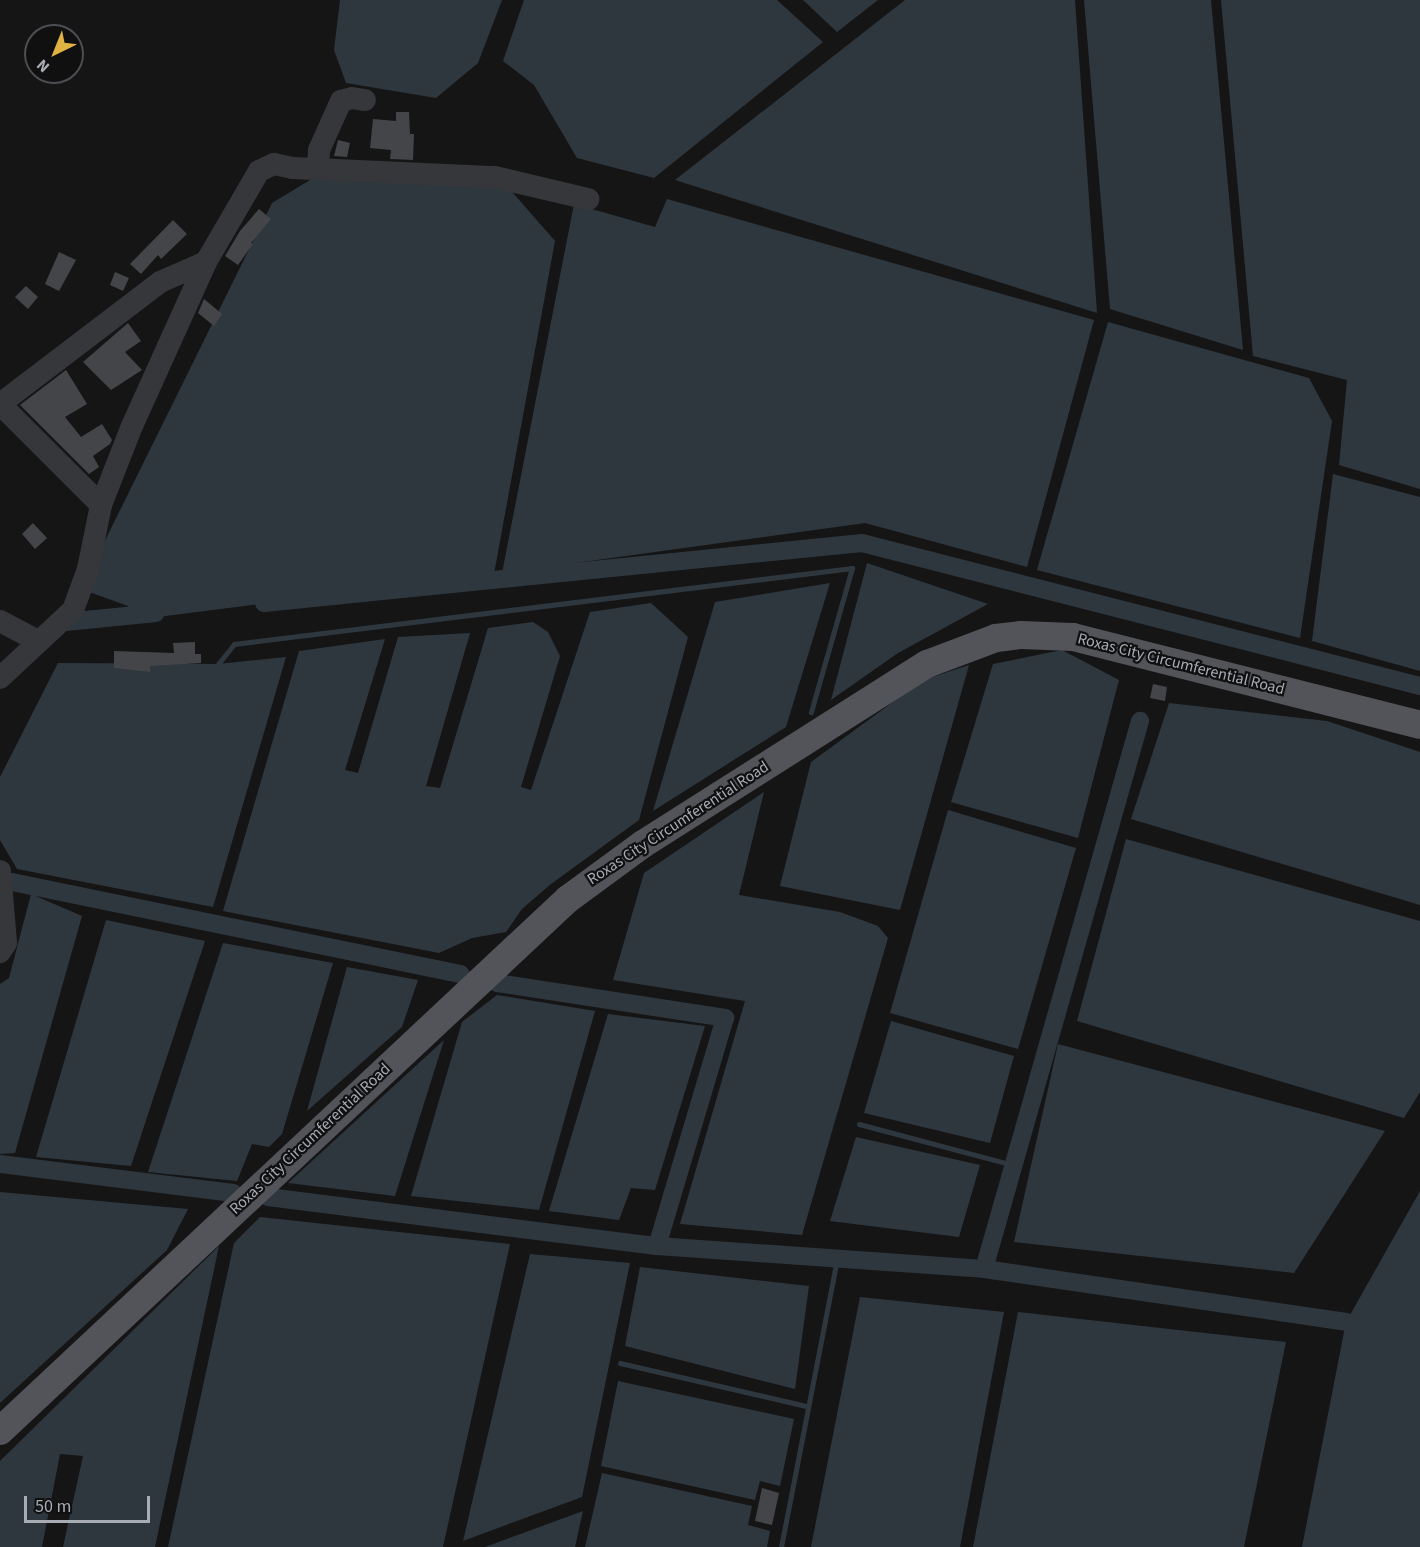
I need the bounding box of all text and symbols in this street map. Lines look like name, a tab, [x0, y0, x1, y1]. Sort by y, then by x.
north arrow	[24, 24, 84, 84]
text: N	[32, 54, 54, 77]
street label: Roxas City Circumferential Road	[1075, 629, 1287, 699]
street label: Roxas City Circumferential Road	[584, 757, 772, 889]
street label: Roxas City Circumferential Road	[226, 1059, 394, 1219]
scale bar	[27, 1484, 153, 1522]
text: 50 m	[35, 1494, 71, 1519]

